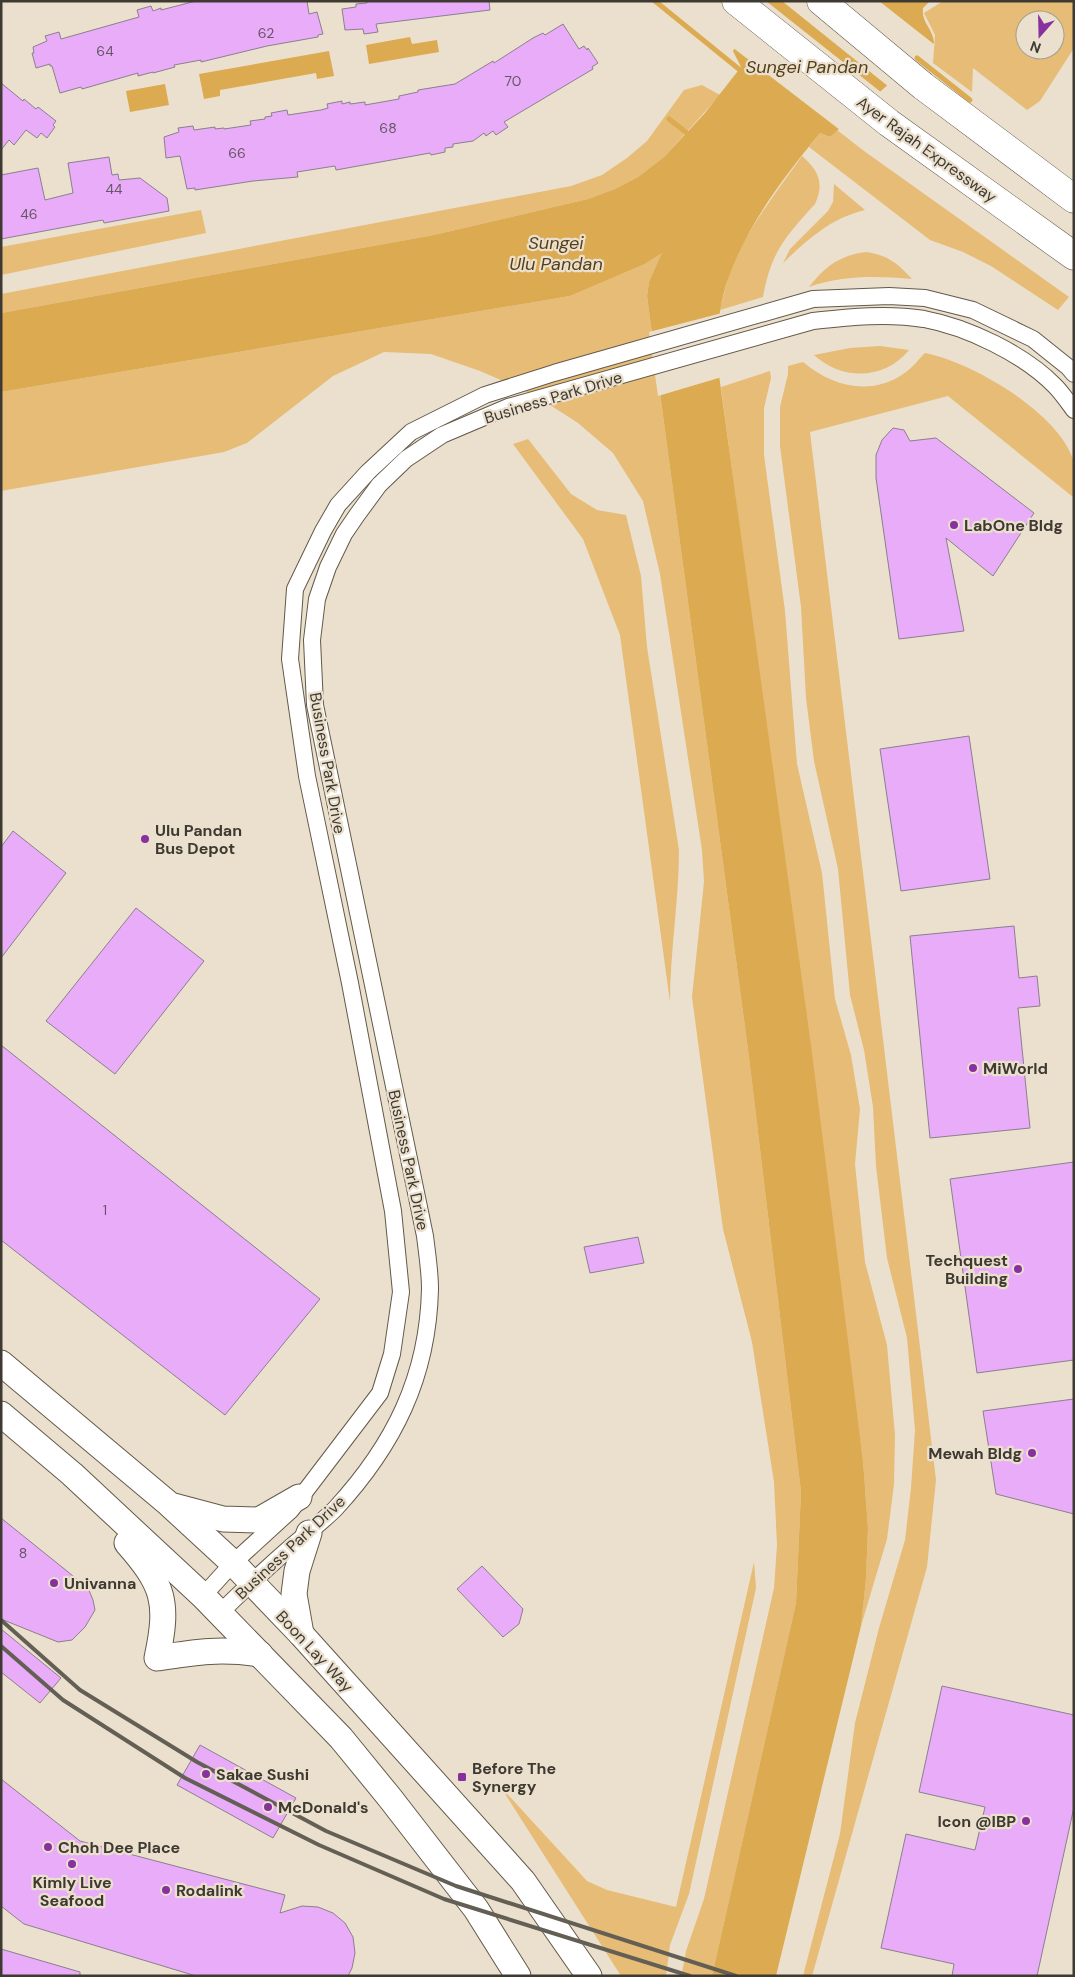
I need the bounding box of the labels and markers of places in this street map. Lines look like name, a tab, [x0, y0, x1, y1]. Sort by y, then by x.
place label: LabOne Bldg	[964, 515, 1063, 536]
marker: LabOne Bldg	[948, 519, 960, 531]
place label: Ulu Pandan Bus Depot	[155, 820, 242, 859]
marker: Ulu Pandan Bus Depot	[139, 833, 151, 845]
place label: MiWorld	[983, 1058, 1048, 1079]
marker: MiWorld	[967, 1062, 979, 1074]
place label: Techquest Building	[925, 1250, 1008, 1289]
marker: Techquest Building	[1012, 1263, 1024, 1275]
place label: Mewah Bldg	[928, 1443, 1022, 1464]
marker: Mewah Bldg	[1026, 1447, 1038, 1459]
place label: Univanna	[64, 1573, 136, 1594]
marker: Univanna	[48, 1577, 60, 1589]
place label: Before The Synergy	[472, 1758, 556, 1797]
place label: Sakae Sushi	[216, 1764, 309, 1785]
marker: Sakae Sushi	[200, 1768, 212, 1780]
marker: Before The Synergy	[456, 1771, 468, 1783]
place label: McDonald's	[278, 1797, 369, 1818]
marker: McDonald's	[262, 1801, 274, 1813]
place label: Icon @IBP	[937, 1811, 1016, 1832]
marker: Icon @IBP	[1020, 1815, 1032, 1827]
place label: Choh Dee Place	[58, 1837, 180, 1858]
marker: Choh Dee Place	[42, 1841, 54, 1853]
marker: Kimly Live Seafood	[66, 1858, 78, 1870]
place label: Kimly Live Seafood	[32, 1872, 112, 1911]
place label: Rodalink	[176, 1880, 244, 1901]
marker: Rodalink	[160, 1884, 172, 1896]

